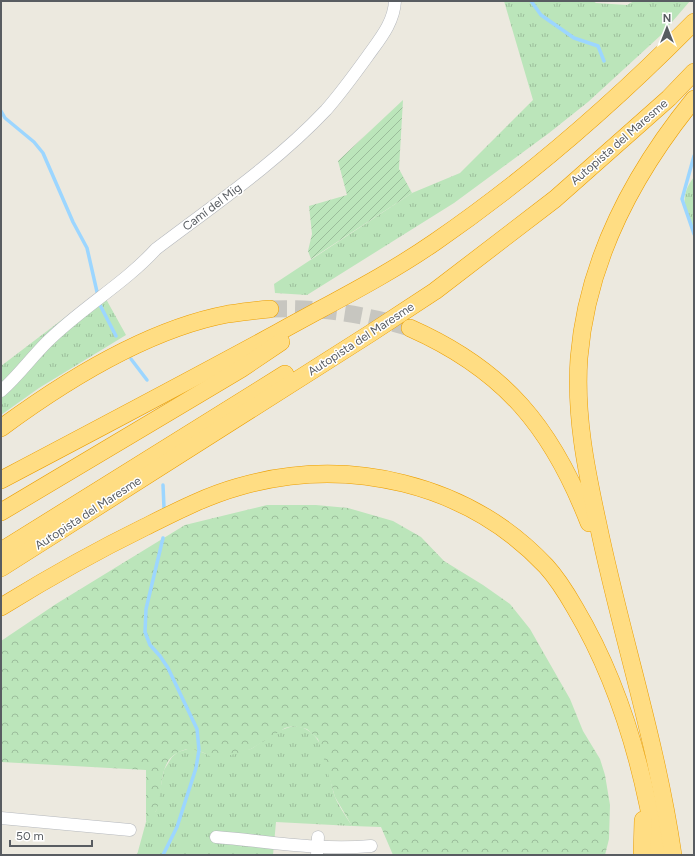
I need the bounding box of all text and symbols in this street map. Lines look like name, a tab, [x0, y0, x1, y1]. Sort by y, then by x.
north arrow	[647, 8, 687, 48]
text: N	[663, 12, 671, 25]
street label: Autopista del Maresme	[568, 96, 671, 188]
street label: Camí del Mig	[180, 180, 244, 234]
street label: Autopista del Maresme	[305, 299, 417, 379]
street label: Autopista del Maresme	[32, 473, 144, 553]
scale bar	[10, 822, 92, 848]
text: 50 m	[16, 829, 44, 843]

